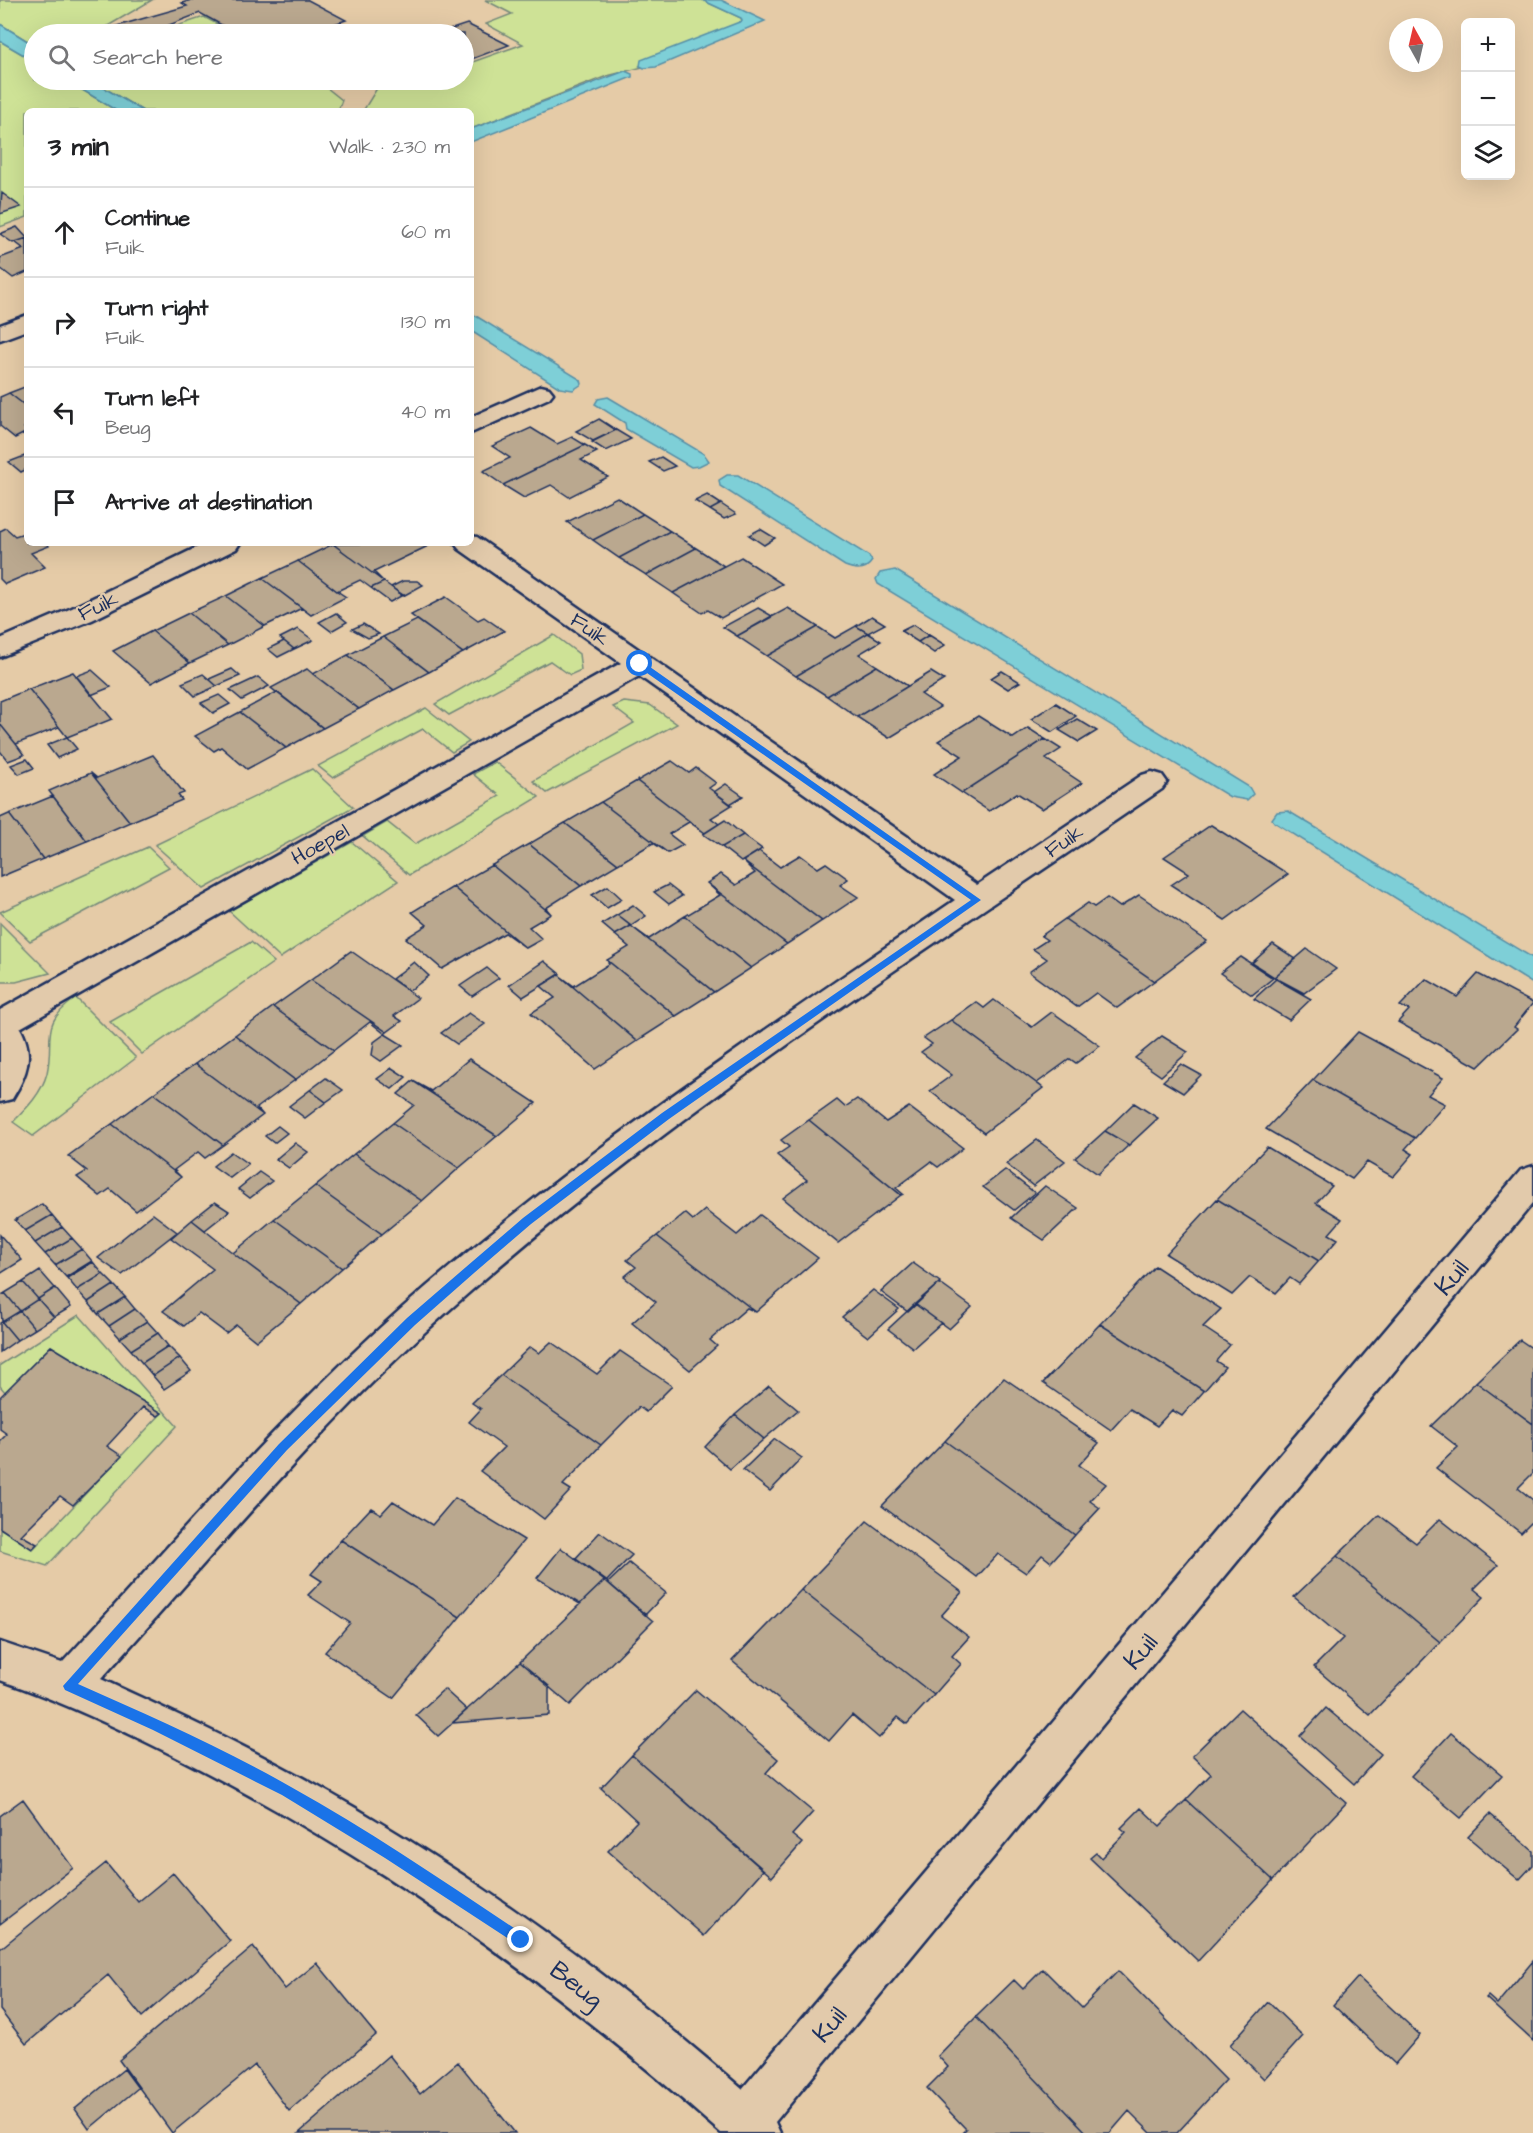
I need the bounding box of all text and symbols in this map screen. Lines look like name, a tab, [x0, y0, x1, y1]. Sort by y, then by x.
north arrow	[1389, 18, 1443, 72]
map controls	[1461, 18, 1515, 180]
button: +	[1461, 18, 1515, 72]
search box	[24, 24, 474, 90]
icon: search	[45, 41, 78, 74]
text: Search here	[93, 42, 223, 73]
button: −	[1461, 72, 1515, 126]
button: layers	[1461, 126, 1515, 180]
text: 3 min	[48, 129, 109, 165]
text: Walk · 230 m	[329, 133, 450, 161]
text: Continue	[105, 203, 190, 234]
icon: ahead	[48, 216, 81, 249]
text: 60 m	[401, 218, 450, 246]
text: Fuik	[105, 234, 144, 262]
text: Turn right	[105, 293, 208, 324]
icon: right	[48, 306, 81, 339]
text: 130 m	[401, 308, 450, 336]
text: Fuik	[105, 324, 144, 352]
text: Turn left	[105, 383, 199, 414]
icon: left	[48, 396, 81, 429]
text: 40 m	[400, 398, 450, 426]
text: Beug	[105, 414, 151, 442]
icon: arrive	[48, 486, 81, 519]
text: Arrive at destination	[105, 487, 312, 518]
street label: Fuik	[73, 585, 123, 628]
street label: Fuik	[564, 606, 615, 653]
route start	[626, 650, 652, 676]
street label: Hoepel	[286, 817, 355, 873]
street label: Fuik	[1039, 818, 1090, 865]
street label: Kuil	[1426, 1252, 1477, 1303]
street label: Kuil	[1115, 1626, 1166, 1677]
route end	[507, 1926, 533, 1952]
street label: Beug	[541, 1952, 611, 2019]
street label: Kuil	[804, 1999, 855, 2050]

